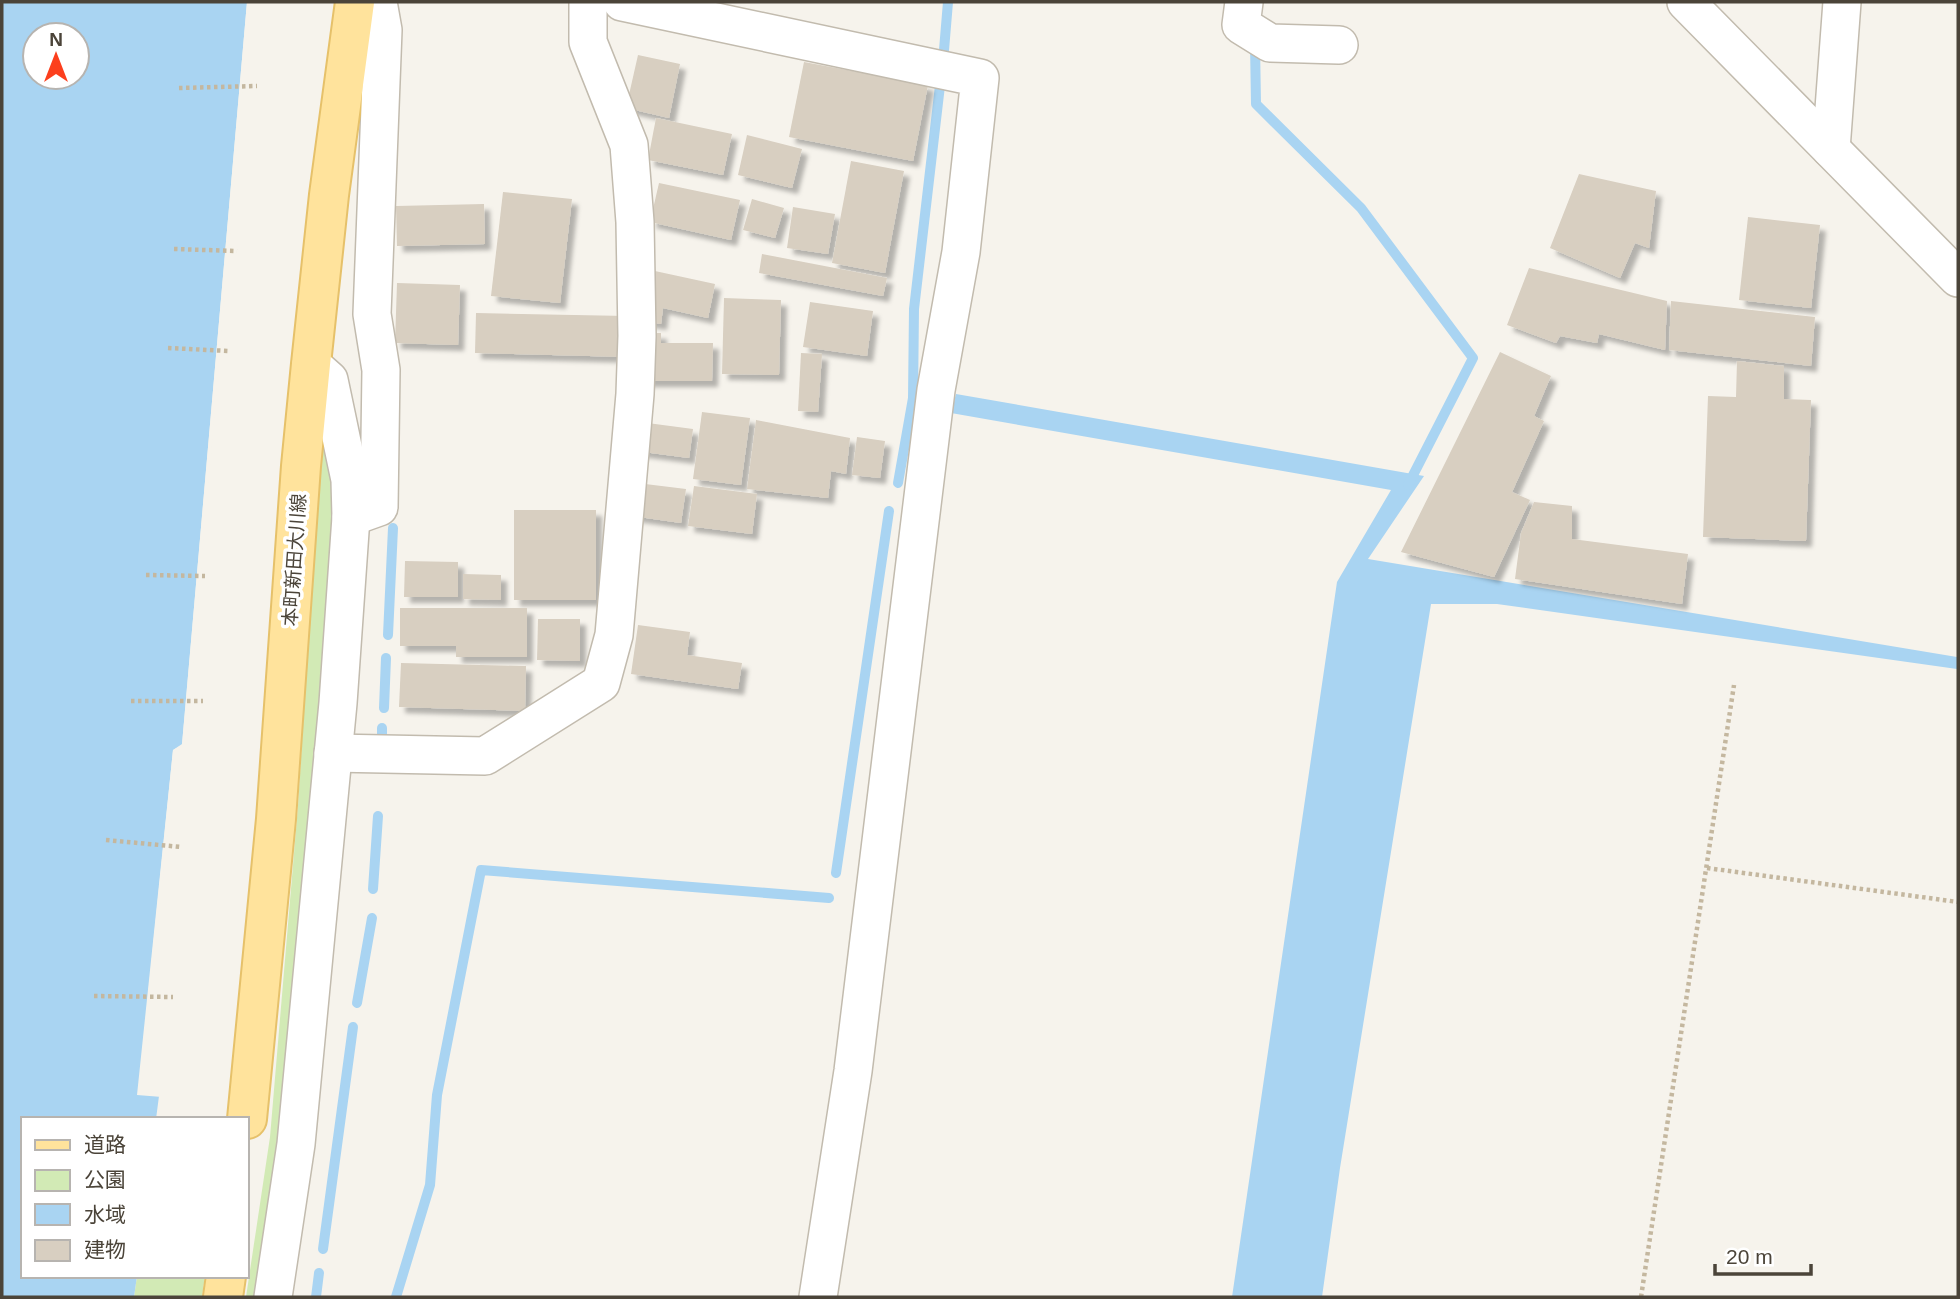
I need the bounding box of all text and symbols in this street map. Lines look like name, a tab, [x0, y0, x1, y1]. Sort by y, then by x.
north arrow	[21, 21, 91, 91]
text: N	[49, 29, 63, 50]
street label: 本町新田大川線	[279, 493, 310, 627]
legend	[21, 1117, 248, 1278]
text: 道路	[84, 1133, 126, 1156]
text: 公園	[84, 1168, 126, 1191]
text: 水域	[84, 1203, 126, 1226]
scale bar	[1715, 1232, 1811, 1276]
text: 建物	[84, 1238, 126, 1261]
text: 20 m	[1726, 1245, 1773, 1268]

